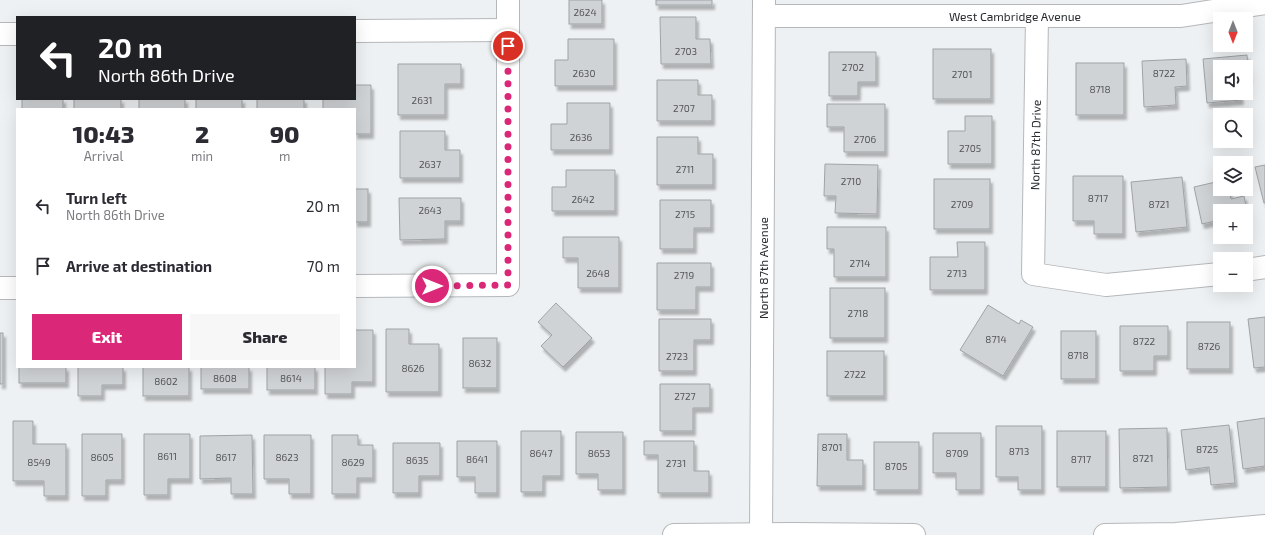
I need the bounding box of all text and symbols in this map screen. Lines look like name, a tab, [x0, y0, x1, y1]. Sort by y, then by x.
house number: 2624	[573, 6, 597, 18]
street label: West Cambridge Avenue	[949, 9, 1081, 23]
north arrow	[1213, 12, 1253, 52]
map controls	[1213, 12, 1253, 292]
pin	[491, 29, 525, 63]
text: 20 m	[98, 30, 163, 64]
icon: left	[32, 32, 84, 84]
icon: arrive	[497, 35, 519, 57]
house number: 2703	[675, 45, 697, 57]
button: sound	[1213, 60, 1253, 100]
house number: 2702	[842, 61, 865, 73]
text: North 86th Drive	[98, 64, 235, 86]
house number: 2630	[573, 67, 595, 79]
house number: 8722	[1153, 67, 1176, 79]
house number: 2701	[952, 68, 972, 80]
house number: 8718	[1089, 83, 1111, 95]
house number: 2631	[412, 94, 432, 106]
street label: North 87th Drive	[1027, 100, 1043, 190]
house number: 2707	[673, 102, 695, 114]
button: search	[1213, 108, 1253, 148]
text: 10:43	[72, 119, 135, 148]
text: 2	[195, 119, 209, 148]
text: 90	[270, 119, 300, 148]
house number: 2636	[570, 131, 593, 143]
house number: 2706	[854, 133, 877, 145]
house number: 2705	[959, 142, 981, 154]
text: Arrival	[84, 148, 123, 164]
text: min	[191, 148, 213, 164]
text: m	[279, 148, 290, 164]
button: layers	[1213, 156, 1253, 196]
house number: 2637	[419, 158, 441, 170]
house number: 2711	[676, 163, 694, 175]
house number: 2710	[841, 175, 861, 187]
text: Turn left	[66, 189, 127, 207]
house number: 8717	[1088, 192, 1108, 204]
house number: 2642	[571, 193, 595, 205]
icon: left	[32, 195, 54, 217]
text: 20 m	[306, 197, 340, 215]
house number: 2709	[951, 198, 974, 210]
house number: 8721	[1149, 198, 1169, 210]
house number: 2643	[418, 204, 442, 216]
button: +	[1213, 204, 1253, 244]
text: North 86th Drive	[66, 207, 165, 223]
house number: 2715	[675, 208, 695, 220]
street label: North 87th Avenue	[756, 217, 770, 319]
button: −	[1213, 252, 1253, 292]
icon: arrive	[32, 255, 54, 277]
text: Arrive at destination	[66, 257, 212, 275]
text: 70 m	[307, 257, 340, 275]
house number: 2714	[850, 257, 870, 269]
position arrow	[411, 265, 453, 307]
house number: 2648	[586, 267, 610, 279]
house number: 2713	[947, 267, 967, 279]
house number: 2719	[674, 269, 694, 281]
house number: 2718	[848, 307, 868, 319]
button: Exit	[32, 314, 182, 360]
button: Share	[190, 314, 340, 360]
house number: 8714	[985, 333, 1007, 345]
house number: 8722	[1133, 335, 1156, 347]
house number: 8726	[1198, 340, 1221, 352]
house number: 8718	[1067, 349, 1089, 361]
house number: 2723	[666, 350, 688, 362]
house number: 8632	[469, 357, 492, 369]
house number: 8626	[401, 362, 425, 374]
house number: 2722	[844, 368, 866, 380]
house number: 8608	[213, 372, 237, 384]
house number: 8614	[280, 372, 302, 384]
house number: 8602	[154, 375, 178, 387]
house number: 2727	[674, 390, 696, 402]
house number: 8701	[821, 441, 843, 453]
house number: 8725	[1196, 443, 1218, 455]
house number: 8713	[1009, 445, 1029, 457]
house number: 8647	[529, 447, 553, 459]
house number: 8653	[588, 447, 610, 459]
house number: 8709	[946, 447, 969, 459]
house number: 8611	[157, 450, 177, 462]
house number: 8605	[90, 451, 114, 463]
house number: 8617	[216, 451, 236, 463]
house number: 8623	[276, 451, 298, 463]
house number: 8721	[1133, 452, 1153, 464]
house number: 8641	[466, 453, 488, 465]
house number: 8717	[1071, 453, 1091, 465]
house number: 8635	[406, 454, 428, 466]
house number: 8549	[27, 456, 51, 468]
house number: 8629	[341, 456, 365, 468]
house number: 2731	[666, 457, 686, 469]
house number: 8705	[885, 460, 907, 472]

